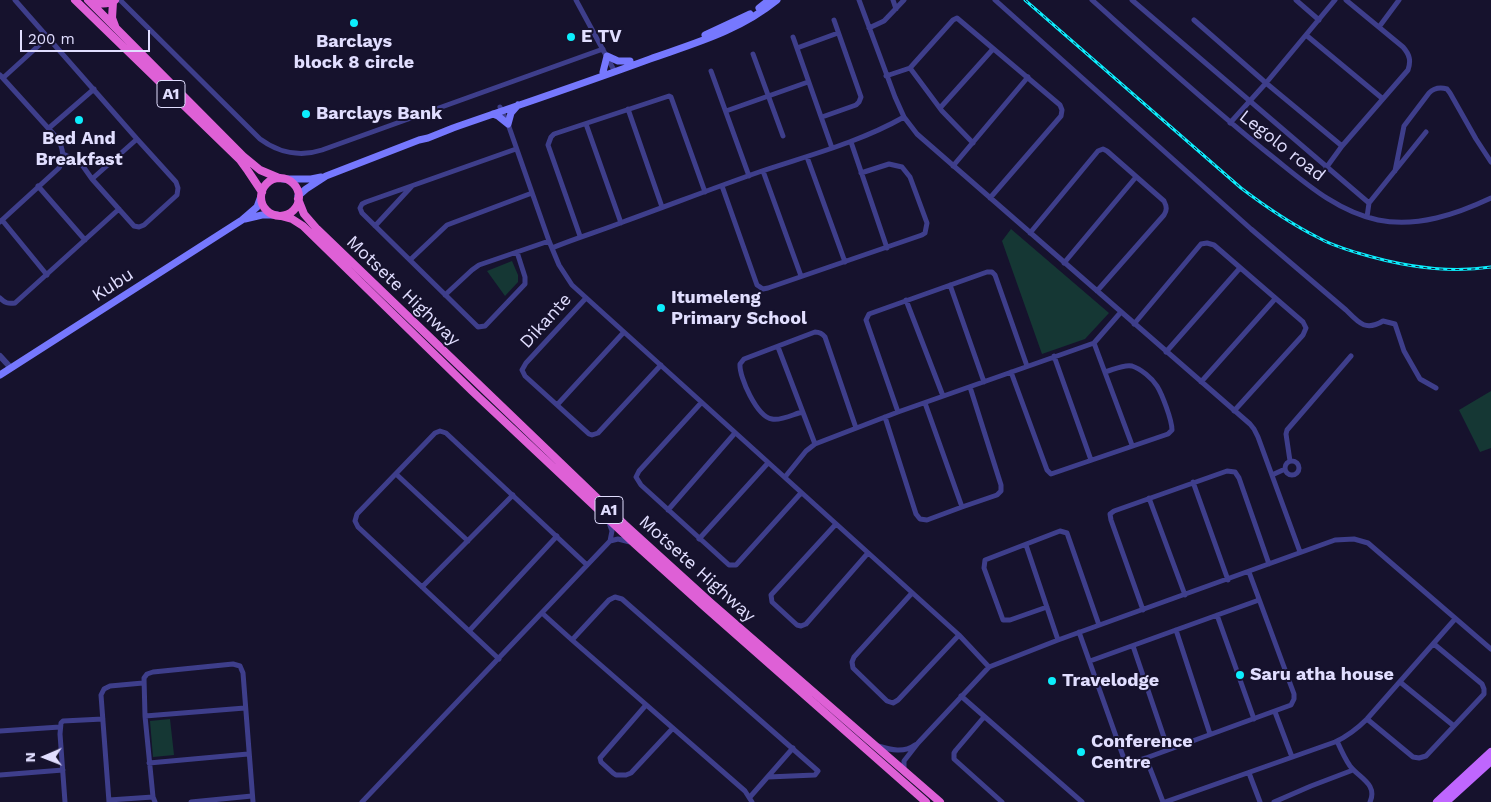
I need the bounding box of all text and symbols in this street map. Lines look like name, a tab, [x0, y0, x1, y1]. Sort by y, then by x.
marker: Barclays block 8 circle	[348, 17, 360, 29]
scale bar	[22, 20, 152, 52]
place label: E TV	[581, 26, 622, 48]
text: 200 m	[28, 30, 75, 48]
place label: Barclays block 8 circle	[294, 31, 414, 74]
marker: E TV	[565, 31, 577, 43]
road number: A1	[157, 80, 185, 108]
place label: Barclays Bank	[316, 103, 442, 125]
street label: Legolo road	[1235, 106, 1329, 186]
marker: Barclays Bank	[300, 108, 312, 120]
marker: Bed And Breakfast	[73, 114, 85, 126]
place label: Bed And Breakfast	[35, 128, 123, 170]
street label: Motsete Highway	[342, 231, 464, 351]
street label: Kubu	[88, 264, 138, 306]
place label: Itumeleng Primary School	[671, 287, 807, 330]
street label: Dikante	[516, 289, 576, 353]
marker: Itumeleng Primary School	[655, 302, 667, 314]
road number: A1	[595, 496, 623, 524]
street label: Motsete Highway	[634, 511, 760, 627]
place label: Saru atha house	[1250, 664, 1394, 686]
marker: Saru atha house	[1234, 669, 1246, 681]
place label: Travelodge	[1062, 670, 1159, 692]
marker: Travelodge	[1046, 675, 1058, 687]
place label: Conference Centre	[1091, 731, 1193, 774]
north arrow	[20, 732, 70, 782]
marker: Conference Centre	[1075, 746, 1087, 758]
text: N	[22, 752, 38, 763]

